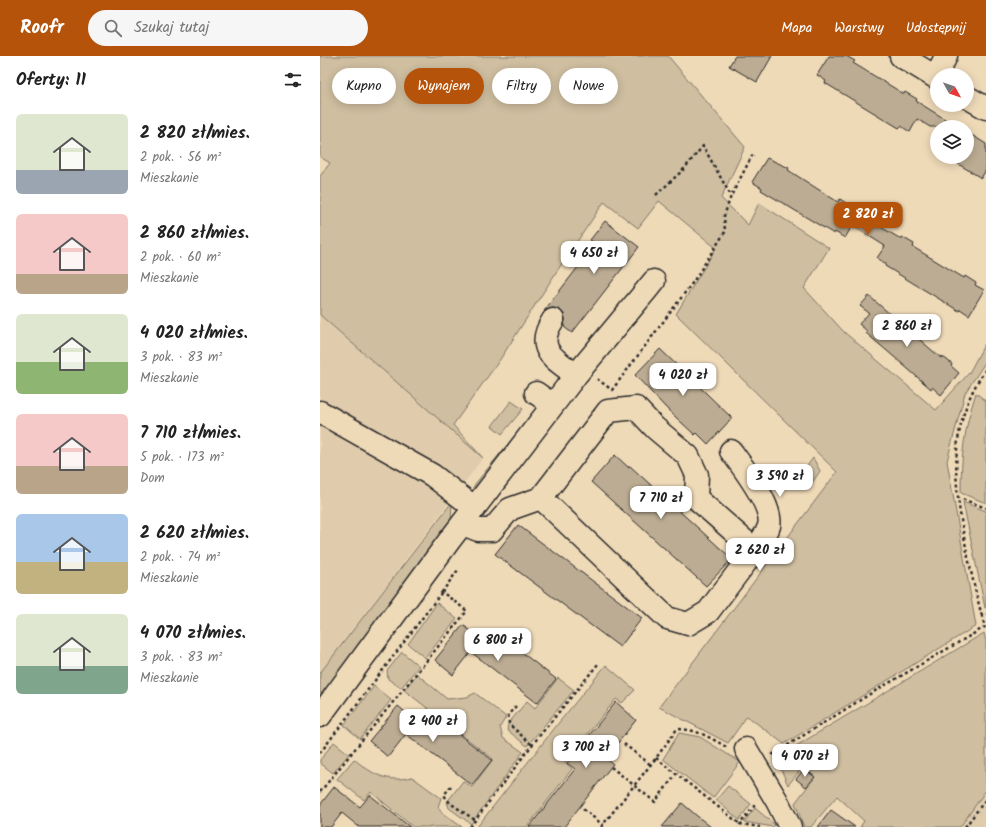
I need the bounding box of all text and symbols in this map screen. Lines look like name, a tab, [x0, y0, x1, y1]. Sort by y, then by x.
search box	[88, 10, 368, 46]
text: Roofr	[20, 13, 64, 43]
text: Szukaj tutaj	[134, 16, 209, 40]
icon: search	[102, 17, 124, 39]
text: Mapa	[781, 17, 812, 39]
text: Warstwy	[834, 17, 884, 39]
text: Udostępnij	[906, 17, 966, 39]
text: Oferty: 11	[16, 67, 86, 94]
chip: Kupno	[332, 68, 396, 104]
chip: Wynajem	[404, 68, 484, 104]
chip: Filtry	[492, 68, 551, 104]
chip: Nowe	[559, 68, 618, 104]
north arrow	[930, 68, 974, 112]
map controls	[930, 68, 974, 164]
icon: filters	[282, 69, 304, 91]
text: 2 820 zł/mies.	[140, 120, 250, 147]
button: layers	[930, 120, 974, 164]
icon: home	[48, 130, 96, 178]
text: 2 pok. · 56 m²	[140, 147, 221, 168]
text: Mieszkanie	[140, 168, 199, 189]
pin: 2 820 zł	[827, 202, 909, 236]
text: 2 820 zł	[843, 204, 893, 225]
text: 2 860 zł/mies.	[140, 220, 249, 247]
icon: home	[48, 230, 96, 278]
pin: 4 650 zł	[553, 241, 635, 275]
text: 4 650 zł	[570, 243, 618, 264]
text: 2 pok. · 60 m²	[140, 247, 221, 268]
text: Mieszkanie	[140, 268, 199, 289]
pin: 2 860 zł	[866, 314, 948, 348]
text: 2 860 zł	[882, 316, 932, 337]
text: 4 020 zł/mies.	[140, 320, 248, 347]
icon: home	[48, 330, 96, 378]
text: 3 pok. · 83 m²	[140, 347, 222, 368]
pin: 4 020 zł	[642, 363, 724, 397]
text: 4 020 zł	[658, 365, 708, 386]
text: Mieszkanie	[140, 368, 199, 389]
text: 7 710 zł/mies.	[140, 420, 241, 447]
icon: home	[48, 430, 96, 478]
text: 5 pok. · 173 m²	[140, 447, 224, 468]
pin: 3 590 zł	[739, 464, 821, 498]
text: 3 590 zł	[756, 466, 804, 487]
text: Dom	[140, 468, 165, 489]
pin: 7 710 zł	[620, 486, 702, 520]
text: 7 710 zł	[639, 488, 683, 509]
text: 2 620 zł/mies.	[140, 520, 249, 547]
icon: home	[48, 530, 96, 578]
pin: 2 620 zł	[719, 538, 801, 572]
text: 2 620 zł	[735, 540, 785, 561]
text: 2 pok. · 74 m²	[140, 547, 220, 568]
text: Mieszkanie	[140, 568, 199, 589]
text: 4 070 zł/mies.	[140, 620, 246, 647]
pin: 6 800 zł	[457, 628, 539, 662]
icon: home	[48, 630, 96, 678]
text: 6 800 zł	[473, 630, 523, 651]
text: 3 pok. · 83 m²	[140, 647, 222, 668]
text: Mieszkanie	[140, 668, 199, 689]
pin: 2 400 zł	[392, 709, 474, 743]
text: 2 400 zł	[408, 711, 458, 732]
pin: 3 700 zł	[545, 735, 627, 769]
text: 3 700 zł	[562, 737, 610, 758]
pin: 4 070 zł	[764, 744, 846, 778]
text: 4 070 zł	[781, 746, 829, 767]

